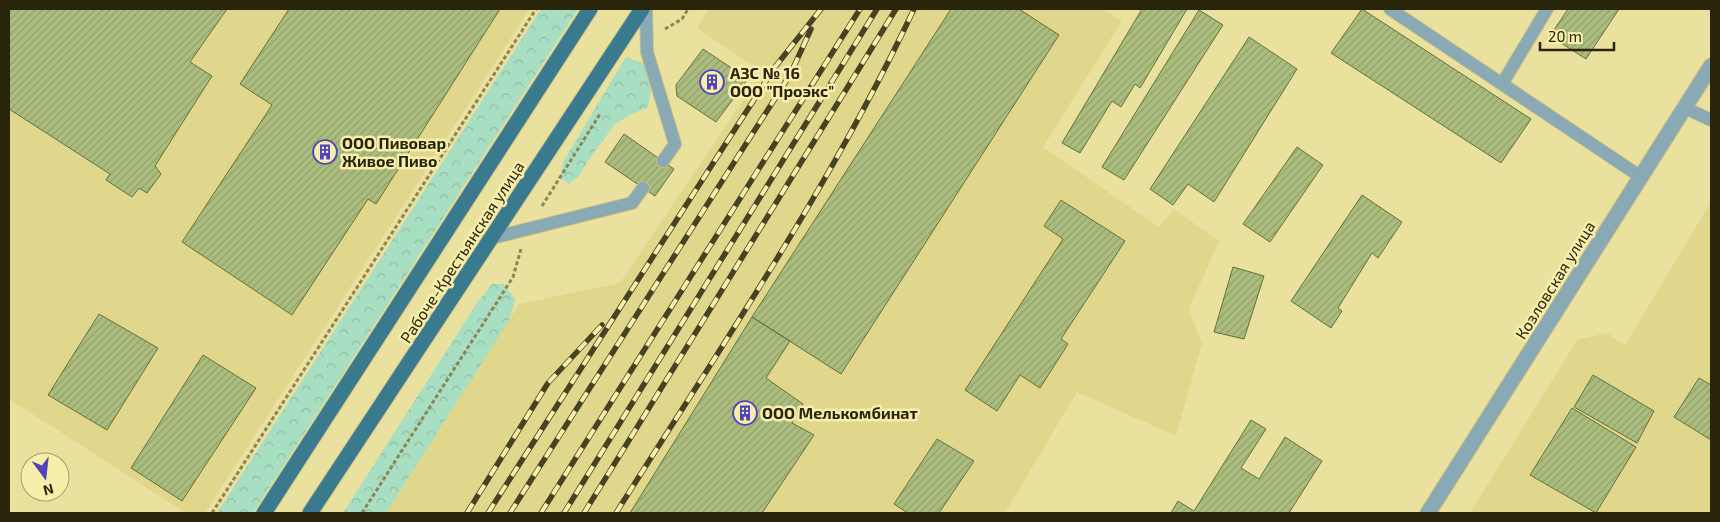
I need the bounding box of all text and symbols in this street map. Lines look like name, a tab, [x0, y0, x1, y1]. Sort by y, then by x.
scale bar	[1540, 20, 1614, 52]
text: 20 m	[1548, 27, 1582, 45]
place label: АЗС № 16 ООО "Проэкс"	[730, 63, 834, 100]
building icon: АЗС № 16 ООО "Проэкс"	[699, 69, 725, 95]
place label: ООО Пивовар Живое Пиво	[342, 133, 446, 170]
building icon: ООО Пивовар Живое Пиво	[312, 139, 338, 165]
street label: Рабоче-Крестьянская улица	[396, 157, 528, 347]
street label: Козловская улица	[1511, 217, 1599, 343]
building icon: ООО Мелькомбинат	[732, 400, 758, 426]
place label: ООО Мелькомбинат	[762, 403, 918, 422]
north arrow	[20, 452, 70, 502]
text: N	[41, 481, 56, 500]

